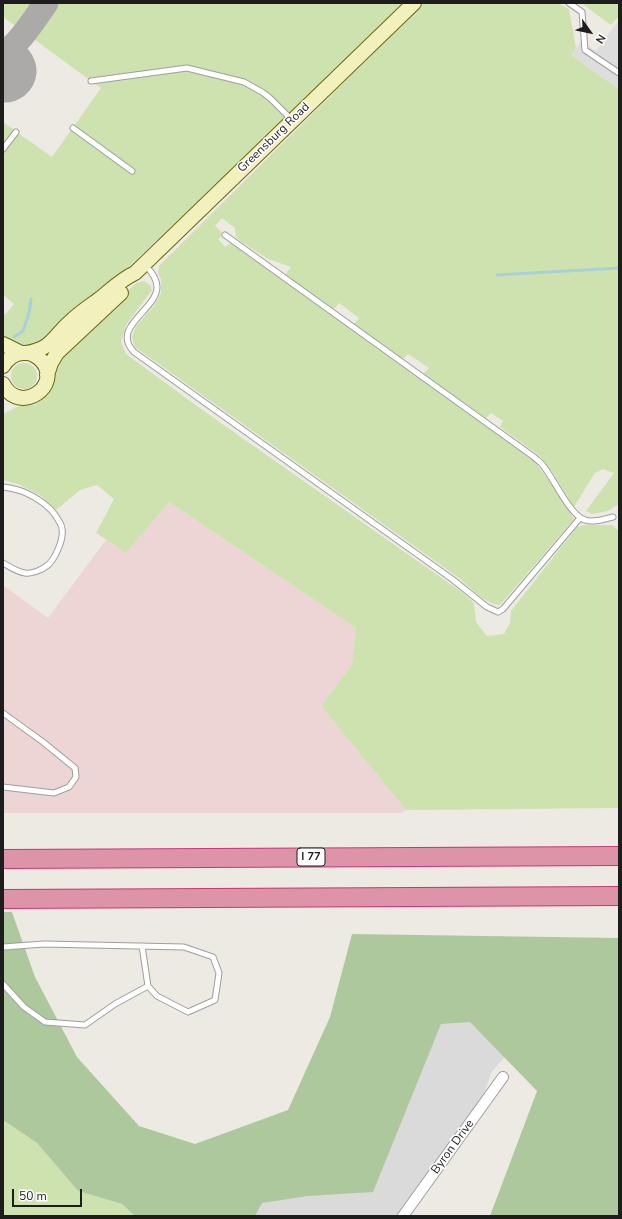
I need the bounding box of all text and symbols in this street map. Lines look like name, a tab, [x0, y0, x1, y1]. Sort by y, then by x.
north arrow	[570, 12, 610, 52]
text: N	[592, 31, 609, 46]
street label: Greensburg Road	[235, 100, 313, 176]
road number: I 77	[297, 848, 325, 866]
street label: Byron Drive	[429, 1117, 477, 1177]
scale bar	[14, 1181, 84, 1207]
text: 50 m	[19, 1188, 47, 1204]

